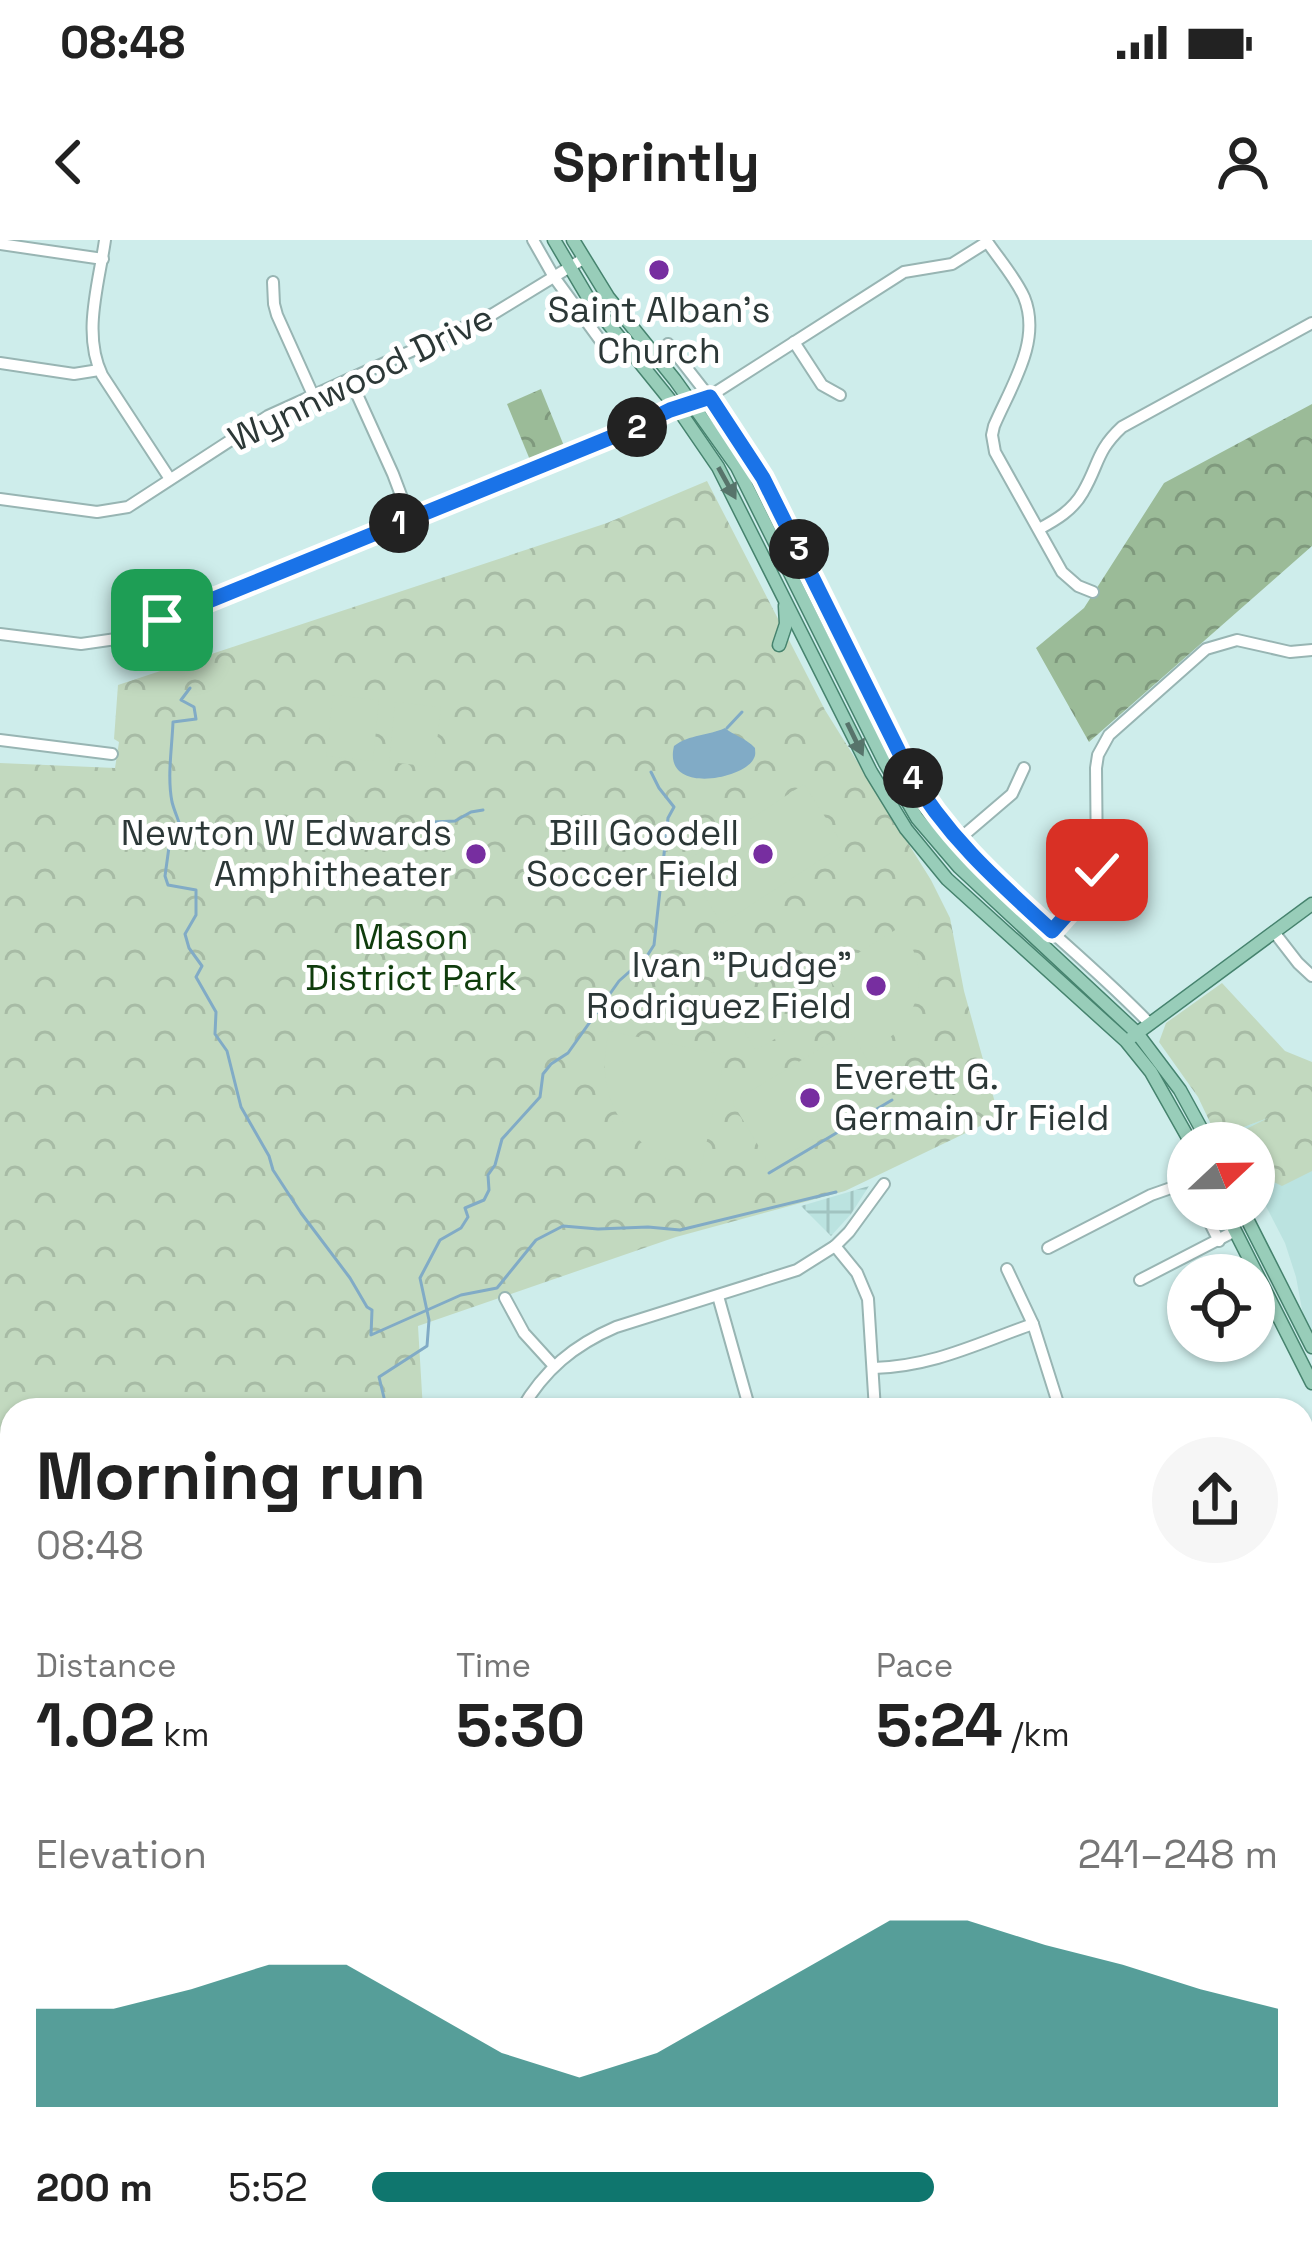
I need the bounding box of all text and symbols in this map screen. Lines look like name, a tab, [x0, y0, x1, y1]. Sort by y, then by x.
text: 08:48	[60, 14, 185, 71]
text: Sprintly	[552, 128, 760, 197]
icon: back	[36, 129, 102, 195]
icon: person	[1210, 129, 1276, 195]
marker: Saint Alban's Church	[646, 257, 672, 283]
place label: Saint Alban's Church	[548, 287, 770, 374]
street label: Wynnwood Drive	[221, 294, 501, 462]
pin: 2	[607, 397, 667, 457]
text: 2	[627, 406, 647, 448]
one-way arrow	[716, 466, 737, 500]
pin: 1	[369, 493, 429, 553]
text: 1	[392, 502, 406, 544]
pin: 3	[769, 519, 829, 579]
text: 3	[789, 528, 809, 570]
pin	[111, 569, 213, 671]
icon: arrive	[129, 587, 195, 653]
one-way arrow	[844, 722, 864, 756]
pin: 4	[883, 748, 943, 808]
text: 4	[903, 757, 924, 799]
place label: Newton W Edwards Amphitheater	[121, 810, 452, 897]
place label: Bill Goodell Soccer Field	[526, 810, 739, 897]
pin	[1046, 819, 1148, 921]
icon: check	[1064, 837, 1130, 903]
marker: Newton W Edwards Amphitheater	[463, 841, 489, 867]
marker: Bill Goodell Soccer Field	[750, 841, 776, 867]
park label: Mason District Park	[305, 914, 517, 1001]
place label: Ivan "Pudge" Rodriguez Field	[586, 942, 852, 1029]
marker: Ivan "Pudge" Rodriguez Field	[863, 973, 889, 999]
place label: Everett G. Germain Jr Field	[834, 1054, 1109, 1141]
marker: Everett G. Germain Jr Field	[797, 1085, 823, 1111]
north arrow	[1167, 1122, 1275, 1230]
map controls	[1167, 1122, 1275, 1362]
button: locate	[1167, 1254, 1275, 1362]
text: Morning run	[36, 1434, 426, 1518]
button: share	[1152, 1437, 1278, 1563]
text: 08:48	[36, 1521, 144, 1570]
text: Distance	[36, 1645, 177, 1687]
text: Time	[456, 1645, 531, 1687]
text: Pace	[876, 1645, 953, 1687]
text: 1.02	[36, 1687, 155, 1764]
text: 5:30	[456, 1687, 585, 1764]
text: 5:24	[876, 1687, 1003, 1764]
text: km	[155, 1714, 209, 1756]
text: /km	[1003, 1714, 1070, 1756]
text: Elevation	[36, 1830, 207, 1879]
text: 241–248 m	[1078, 1830, 1278, 1879]
text: 200 m	[36, 2163, 153, 2212]
text: 5:52	[228, 2163, 308, 2212]

